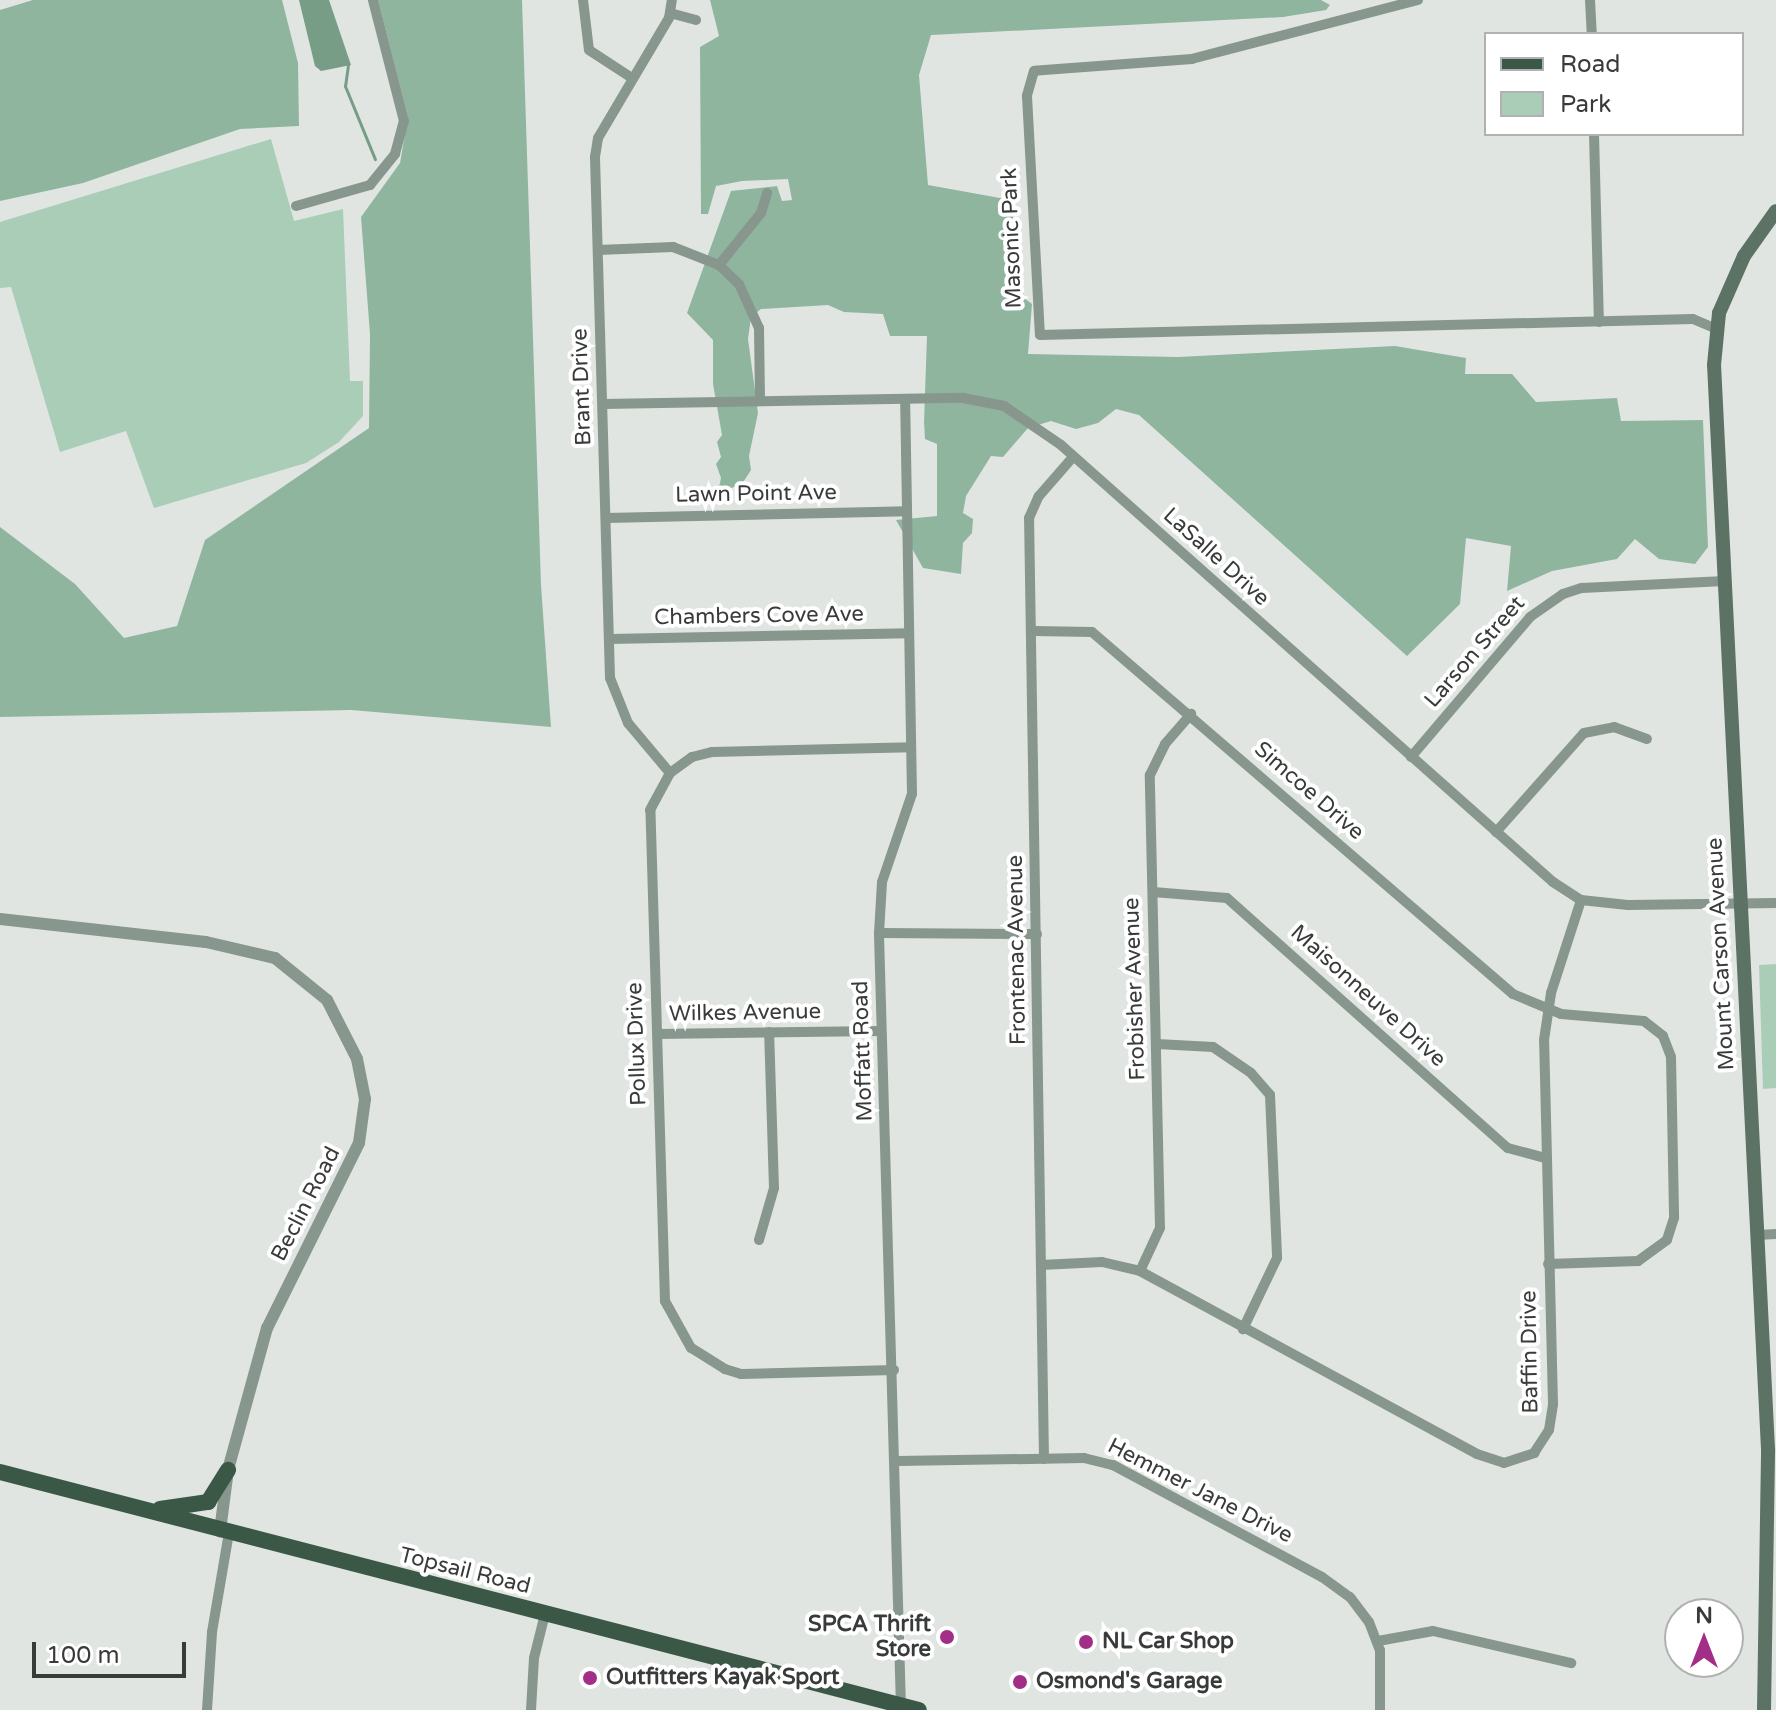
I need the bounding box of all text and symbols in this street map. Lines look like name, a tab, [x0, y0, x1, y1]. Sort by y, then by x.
legend	[1484, 32, 1744, 136]
text: Road	[1560, 50, 1620, 79]
text: Park	[1560, 90, 1611, 119]
street label: Masonic Park	[996, 167, 1028, 309]
street label: Brant Drive	[567, 328, 597, 446]
street label: Lawn Point Ave	[675, 479, 837, 509]
street label: LaSalle Drive	[1157, 502, 1275, 612]
street label: Larson Street	[1419, 591, 1531, 713]
street label: Chambers Cove Ave	[654, 601, 864, 631]
street label: Simcoe Drive	[1249, 736, 1369, 846]
street label: Mount Carson Avenue	[1702, 837, 1740, 1071]
street label: Frontenac Avenue	[1002, 855, 1032, 1045]
street label: Frobisher Avenue	[1119, 897, 1151, 1081]
street label: Maisonneuve Drive	[1285, 919, 1451, 1073]
street label: Moffatt Road	[847, 980, 879, 1122]
street label: Pollux Drive	[622, 982, 652, 1106]
street label: Wilkes Avenue	[669, 998, 821, 1028]
street label: Beclin Road	[266, 1142, 346, 1266]
street label: Baffin Drive	[1516, 1290, 1544, 1414]
street label: Hemmer Jane Drive	[1103, 1433, 1297, 1549]
street label: Topsail Road	[397, 1542, 533, 1600]
north arrow	[1664, 1598, 1744, 1678]
text: N	[1695, 1603, 1713, 1629]
place label: SPCA Thrift Store	[808, 1611, 931, 1662]
scale bar	[36, 1626, 190, 1676]
marker: SPCA Thrift Store	[938, 1628, 956, 1646]
place label: NL Car Shop	[1102, 1629, 1234, 1655]
marker: NL Car Shop	[1077, 1633, 1095, 1651]
text: 100 m	[46, 1641, 120, 1670]
place label: Outfitters Kayak Sport	[606, 1665, 839, 1691]
marker: Outfitters Kayak Sport	[581, 1669, 599, 1687]
place label: Osmond's Garage	[1036, 1669, 1222, 1695]
marker: Osmond's Garage	[1011, 1673, 1029, 1691]

